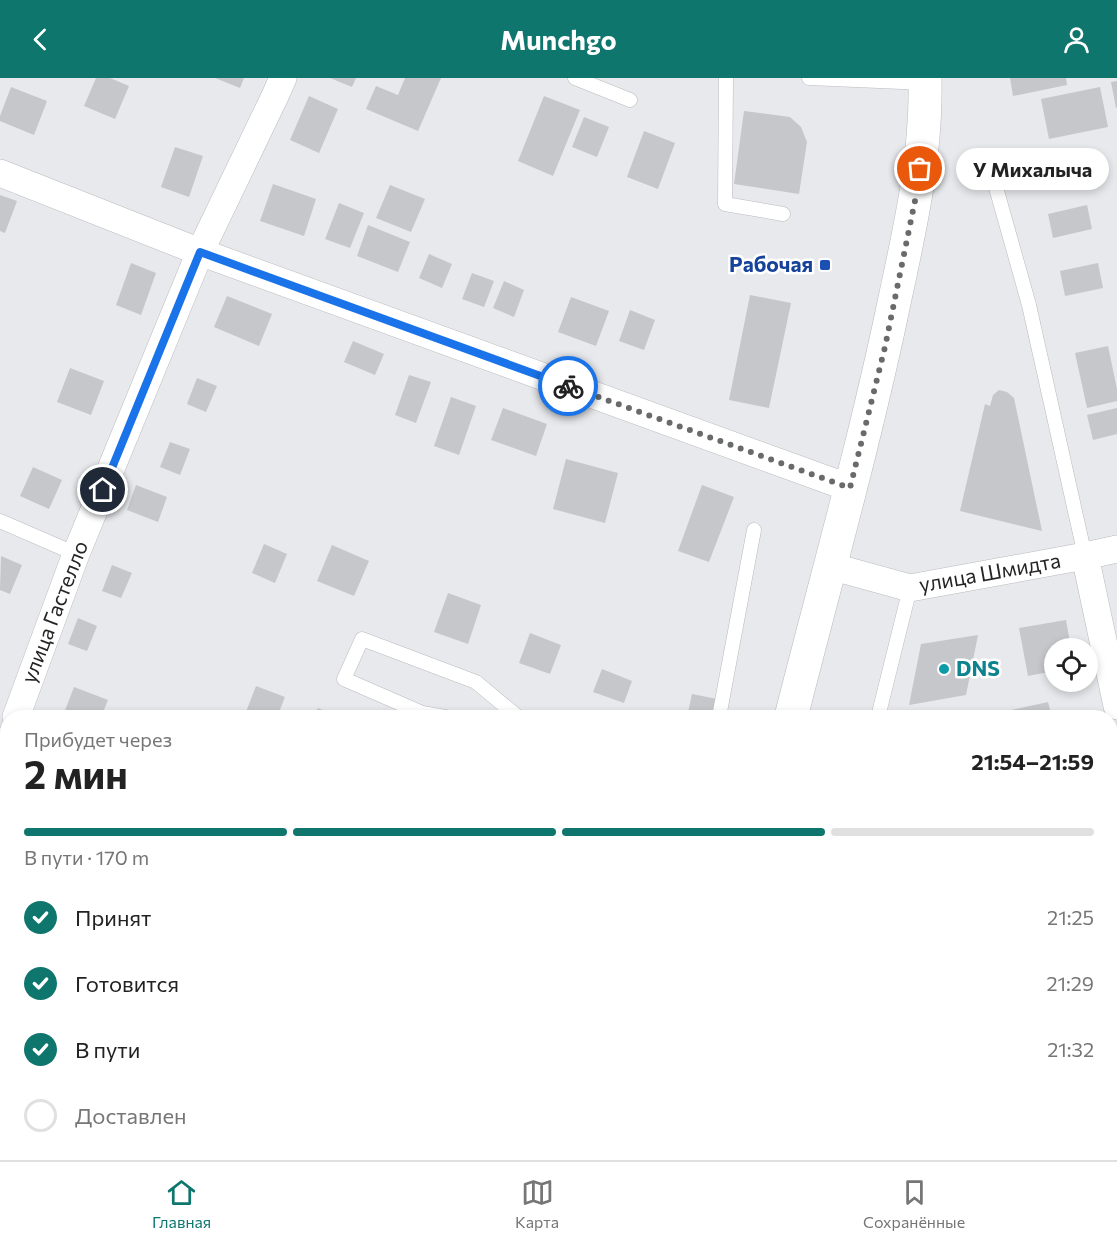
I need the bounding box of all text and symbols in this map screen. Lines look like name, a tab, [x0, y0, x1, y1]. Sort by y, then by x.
icon: back	[24, 23, 57, 56]
text: Munchgo	[500, 23, 617, 56]
icon: person	[1060, 23, 1093, 56]
pin	[894, 143, 945, 194]
callout: У Михалыча	[956, 148, 1109, 190]
icon: bag	[903, 152, 936, 185]
text: У Михалыча	[973, 157, 1092, 181]
place label: Рабочая	[729, 251, 813, 276]
marker: Рабочая	[818, 258, 832, 272]
courier	[538, 356, 598, 416]
icon: bike	[552, 370, 585, 403]
pin	[77, 464, 128, 515]
icon: home	[86, 473, 119, 506]
street label: улица Гастелло	[15, 537, 92, 686]
street label: улица Шмидта	[917, 547, 1063, 596]
map controls	[1044, 638, 1098, 692]
button: locate	[1044, 638, 1098, 692]
place label: DNS	[956, 655, 1000, 680]
marker: DNS	[937, 662, 951, 676]
text: Прибудет через	[24, 727, 172, 751]
text: 21:54–21:59	[971, 748, 1094, 775]
text: 2 мин	[24, 749, 128, 797]
text: В пути · 170 m	[24, 845, 149, 869]
icon: check	[24, 901, 57, 934]
text: Принят	[75, 904, 151, 931]
text: 21:25	[1047, 905, 1094, 929]
icon: check	[24, 967, 57, 1000]
text: Готовится	[75, 970, 179, 997]
text: 21:29	[1046, 971, 1094, 995]
icon: check	[24, 1033, 57, 1066]
text: В пути	[75, 1036, 140, 1063]
text: 21:32	[1047, 1037, 1094, 1061]
text: Доставлен	[75, 1102, 187, 1129]
tab: Главная	[152, 1176, 211, 1231]
tab: Карта	[515, 1176, 559, 1231]
tab: Сохранённые	[863, 1176, 965, 1231]

